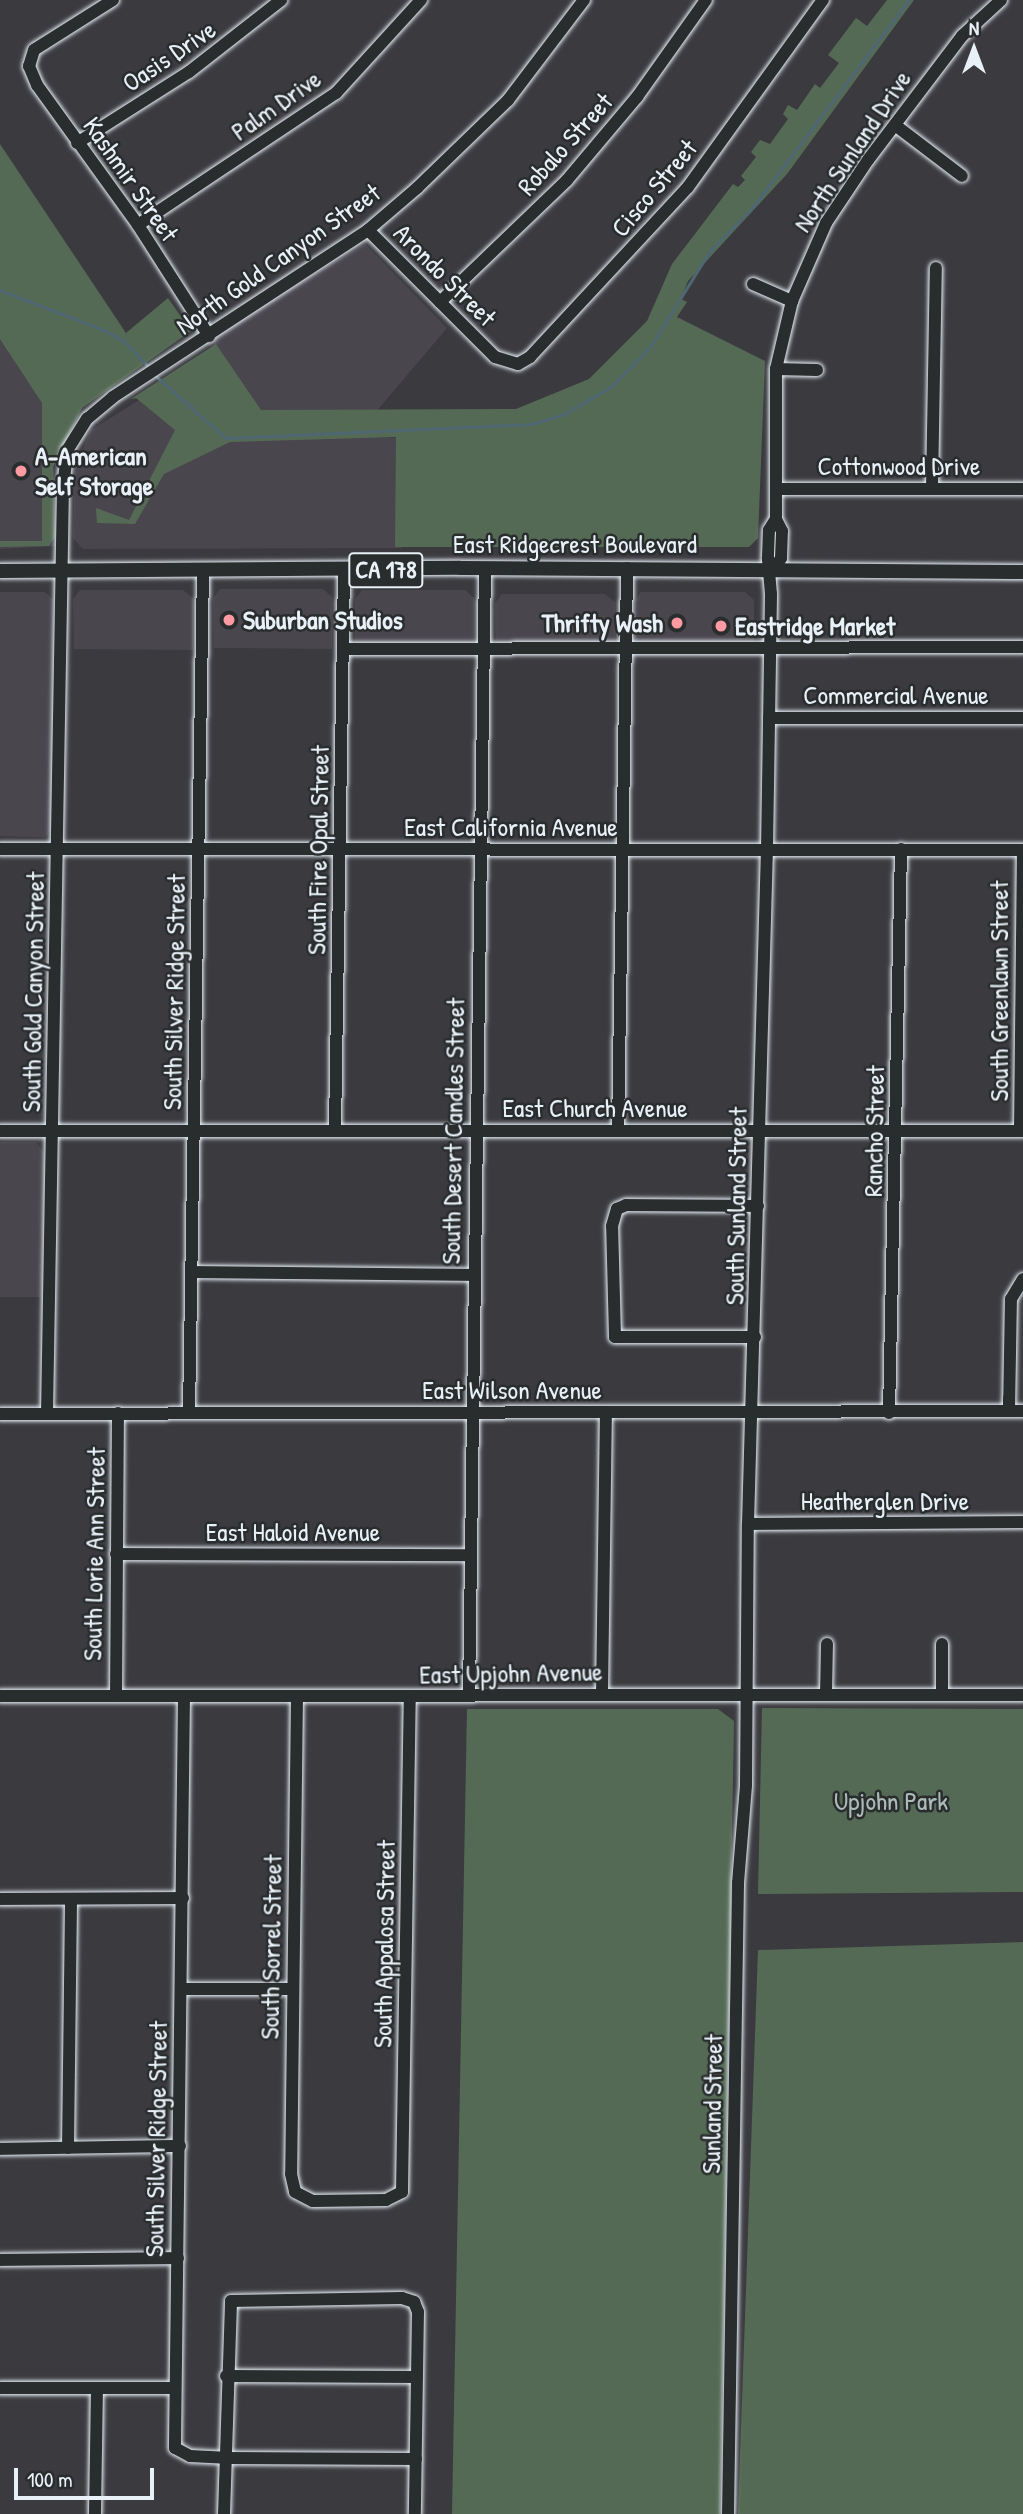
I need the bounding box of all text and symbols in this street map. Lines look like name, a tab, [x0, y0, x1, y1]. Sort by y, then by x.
street label: Oasis Drive	[117, 14, 221, 98]
north arrow	[939, 14, 1009, 84]
text: N	[969, 15, 979, 41]
street label: Palm Drive	[225, 63, 327, 147]
street label: North Sunland Drive	[786, 64, 918, 238]
street label: Robalo Street	[511, 86, 619, 202]
street label: Kashmir Street	[77, 111, 185, 247]
street label: Cisco Street	[604, 133, 704, 243]
street label: North Gold Canyon Street	[170, 177, 386, 341]
street label: Arondo Street	[387, 217, 503, 333]
place label: A-American Self Storage	[35, 440, 153, 502]
street label: Cottonwood Drive	[818, 450, 980, 482]
marker: A-American Self Storage	[13, 463, 29, 479]
street label: East Ridgecrest Boulevard	[453, 528, 697, 560]
road number: CA 178	[348, 550, 424, 590]
place label: Suburban Studios	[243, 604, 403, 636]
place label: Thrifty Wash	[542, 607, 663, 639]
place label: Eastridge Market	[735, 610, 895, 642]
marker: Suburban Studios	[221, 612, 237, 628]
marker: Thrifty Wash	[669, 615, 685, 631]
marker: Eastridge Market	[713, 618, 729, 634]
street label: Commercial Avenue	[803, 679, 989, 711]
street label: South Fire Opal Street	[301, 745, 335, 955]
street label: East California Avenue	[404, 811, 618, 843]
street label: South Gold Canyon Street	[15, 871, 51, 1113]
street label: South Silver Ridge Street	[156, 874, 192, 1110]
street label: South Greenlawn Street	[983, 881, 1015, 1101]
street label: South Desert Candles Street	[435, 997, 471, 1265]
street label: Rancho Street	[857, 1065, 891, 1197]
street label: East Church Avenue	[502, 1092, 688, 1124]
street label: South Sunland Street	[719, 1107, 753, 1305]
street label: East Wilson Avenue	[422, 1374, 602, 1406]
street label: South Lorie Ann Street	[77, 1447, 111, 1661]
street label: Heatherglen Drive	[801, 1485, 969, 1517]
street label: East Haloid Avenue	[206, 1516, 380, 1548]
street label: East Upjohn Avenue	[419, 1656, 603, 1690]
park label: Upjohn Park	[834, 1785, 948, 1817]
street label: South Appalosa Street	[367, 1840, 401, 2048]
street label: South Sorrel Street	[254, 1854, 288, 2040]
street label: South Silver Ridge Street	[138, 2021, 174, 2257]
street label: Sunland Street	[695, 2034, 729, 2174]
scale bar	[18, 2454, 158, 2498]
text: 100 m	[27, 2465, 73, 2494]

